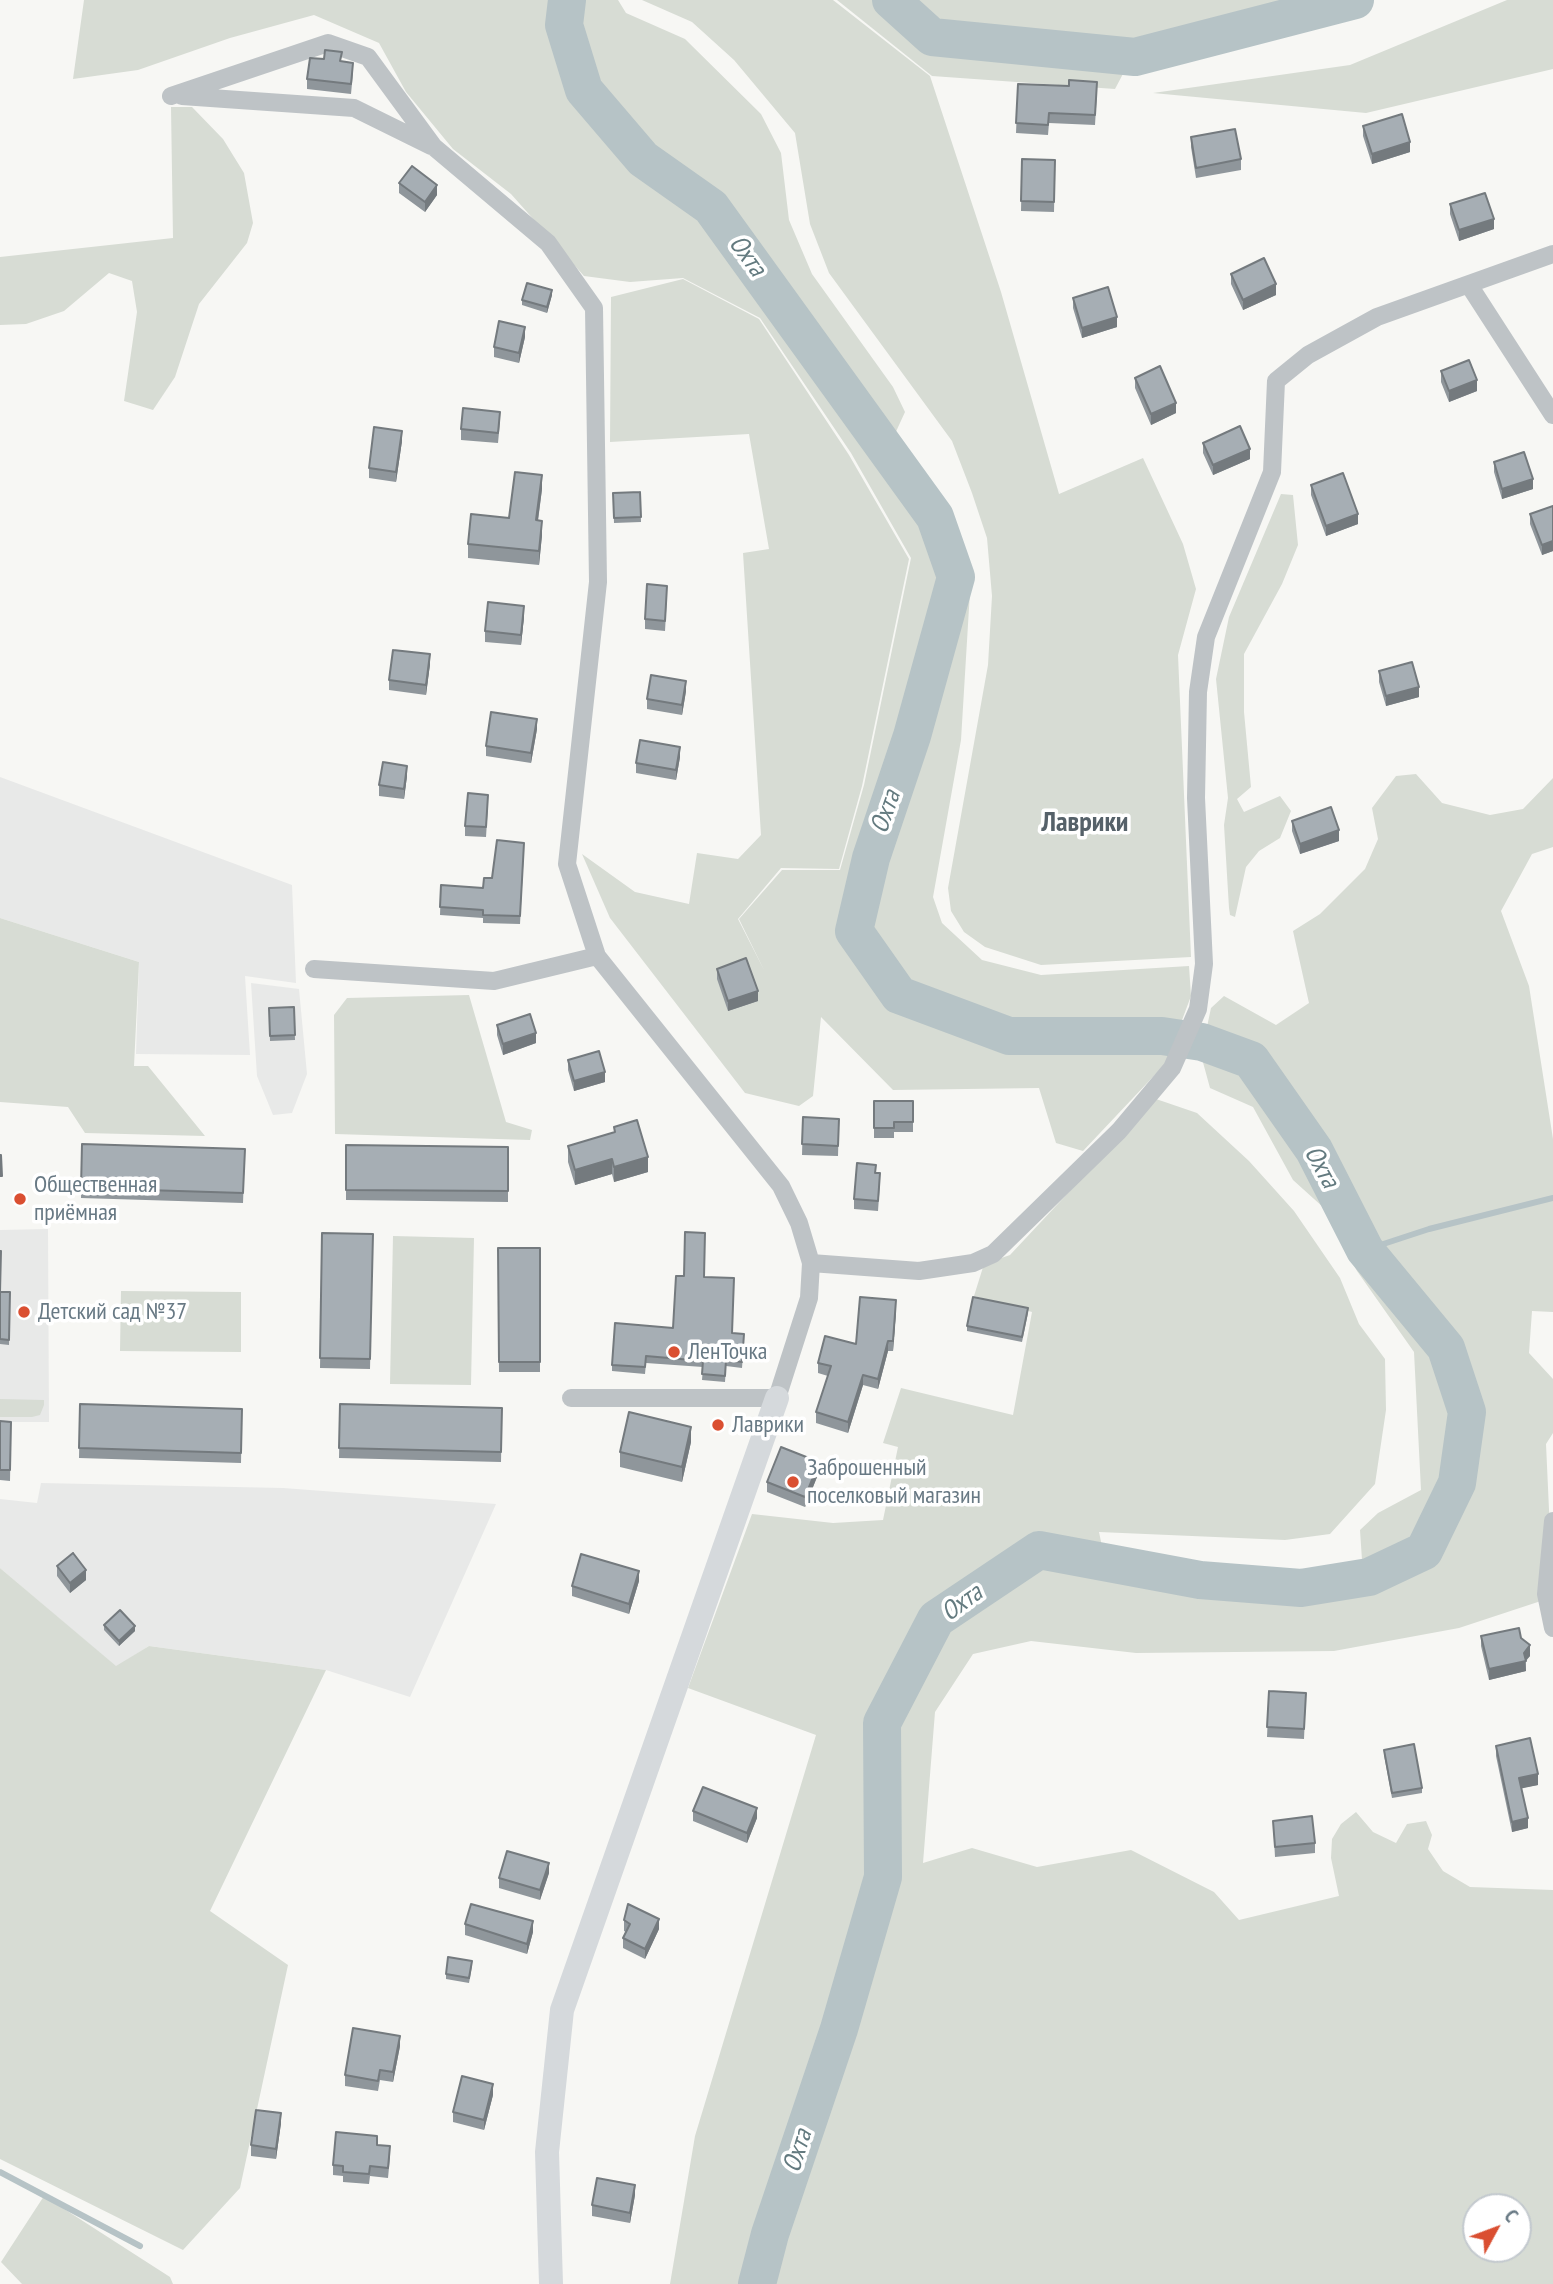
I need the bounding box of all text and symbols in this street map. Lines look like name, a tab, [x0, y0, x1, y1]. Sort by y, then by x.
water label: Охта	[722, 229, 772, 283]
water label: Охта	[864, 787, 908, 837]
district label: Лаврики	[1042, 806, 1128, 840]
water label: Охта	[1297, 1141, 1345, 1193]
place label: Общественная приёмная	[34, 1171, 157, 1227]
marker: Общественная приёмная	[12, 1191, 28, 1207]
place label: Детский сад №37	[38, 1298, 187, 1326]
marker: Детский сад №37	[16, 1304, 32, 1320]
place label: ЛенТочка	[688, 1338, 767, 1366]
marker: ЛенТочка	[666, 1344, 682, 1360]
place label: Лаврики	[732, 1411, 804, 1439]
marker: Лаврики	[710, 1417, 726, 1433]
place label: Заброшенный поселковый магазин	[807, 1454, 981, 1510]
marker: Заброшенный поселковый магазин	[785, 1474, 801, 1490]
water label: Охта	[935, 1578, 989, 1628]
water label: Охта	[777, 2126, 819, 2176]
north arrow	[1462, 2193, 1532, 2263]
text: С	[1499, 2204, 1523, 2227]

